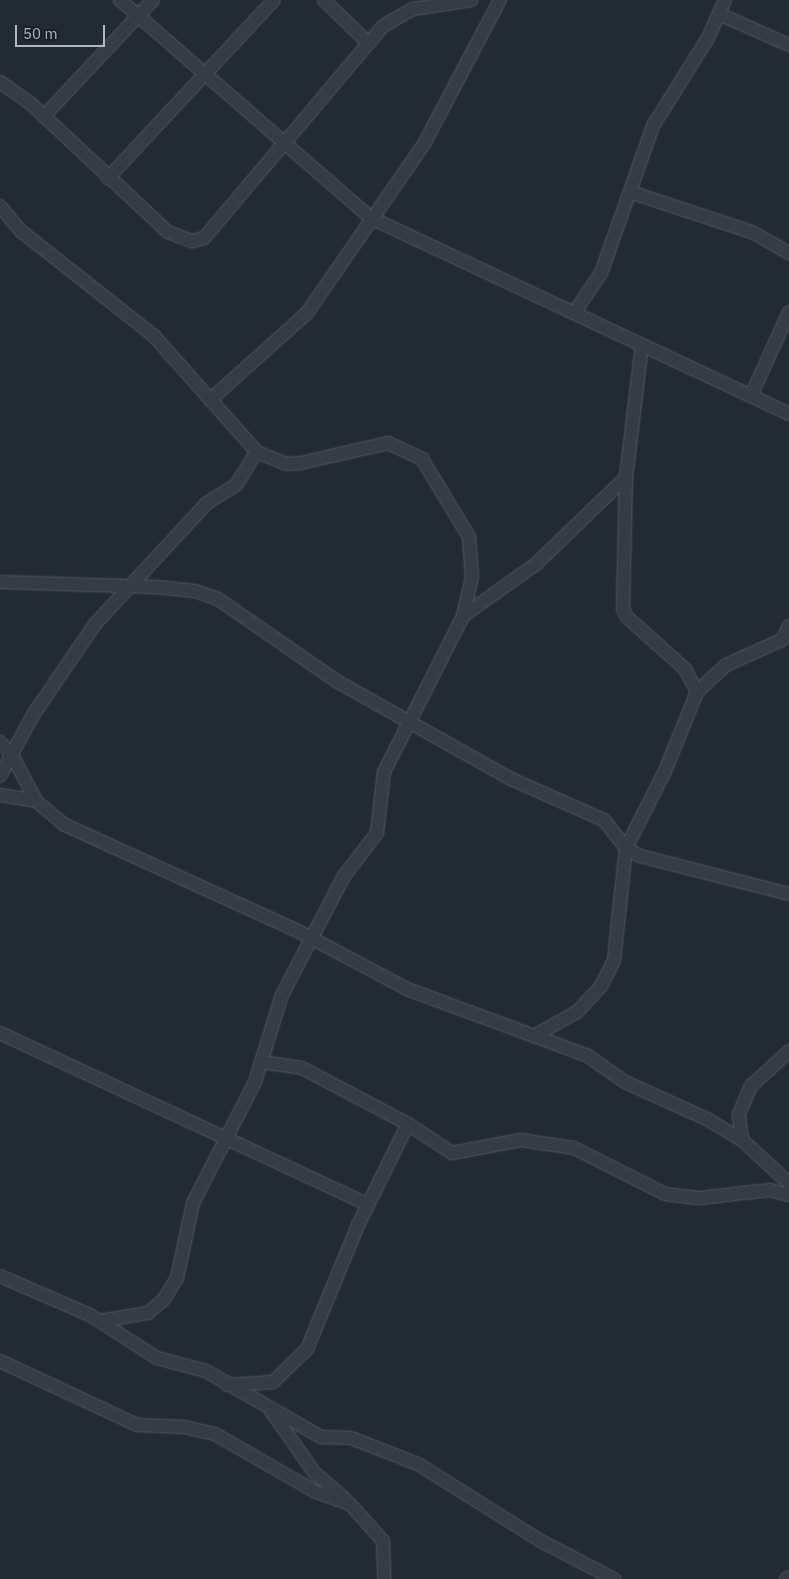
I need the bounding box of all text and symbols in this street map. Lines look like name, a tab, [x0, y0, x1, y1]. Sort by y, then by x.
scale bar	[18, 15, 108, 47]
text: 50 m	[23, 24, 58, 43]

